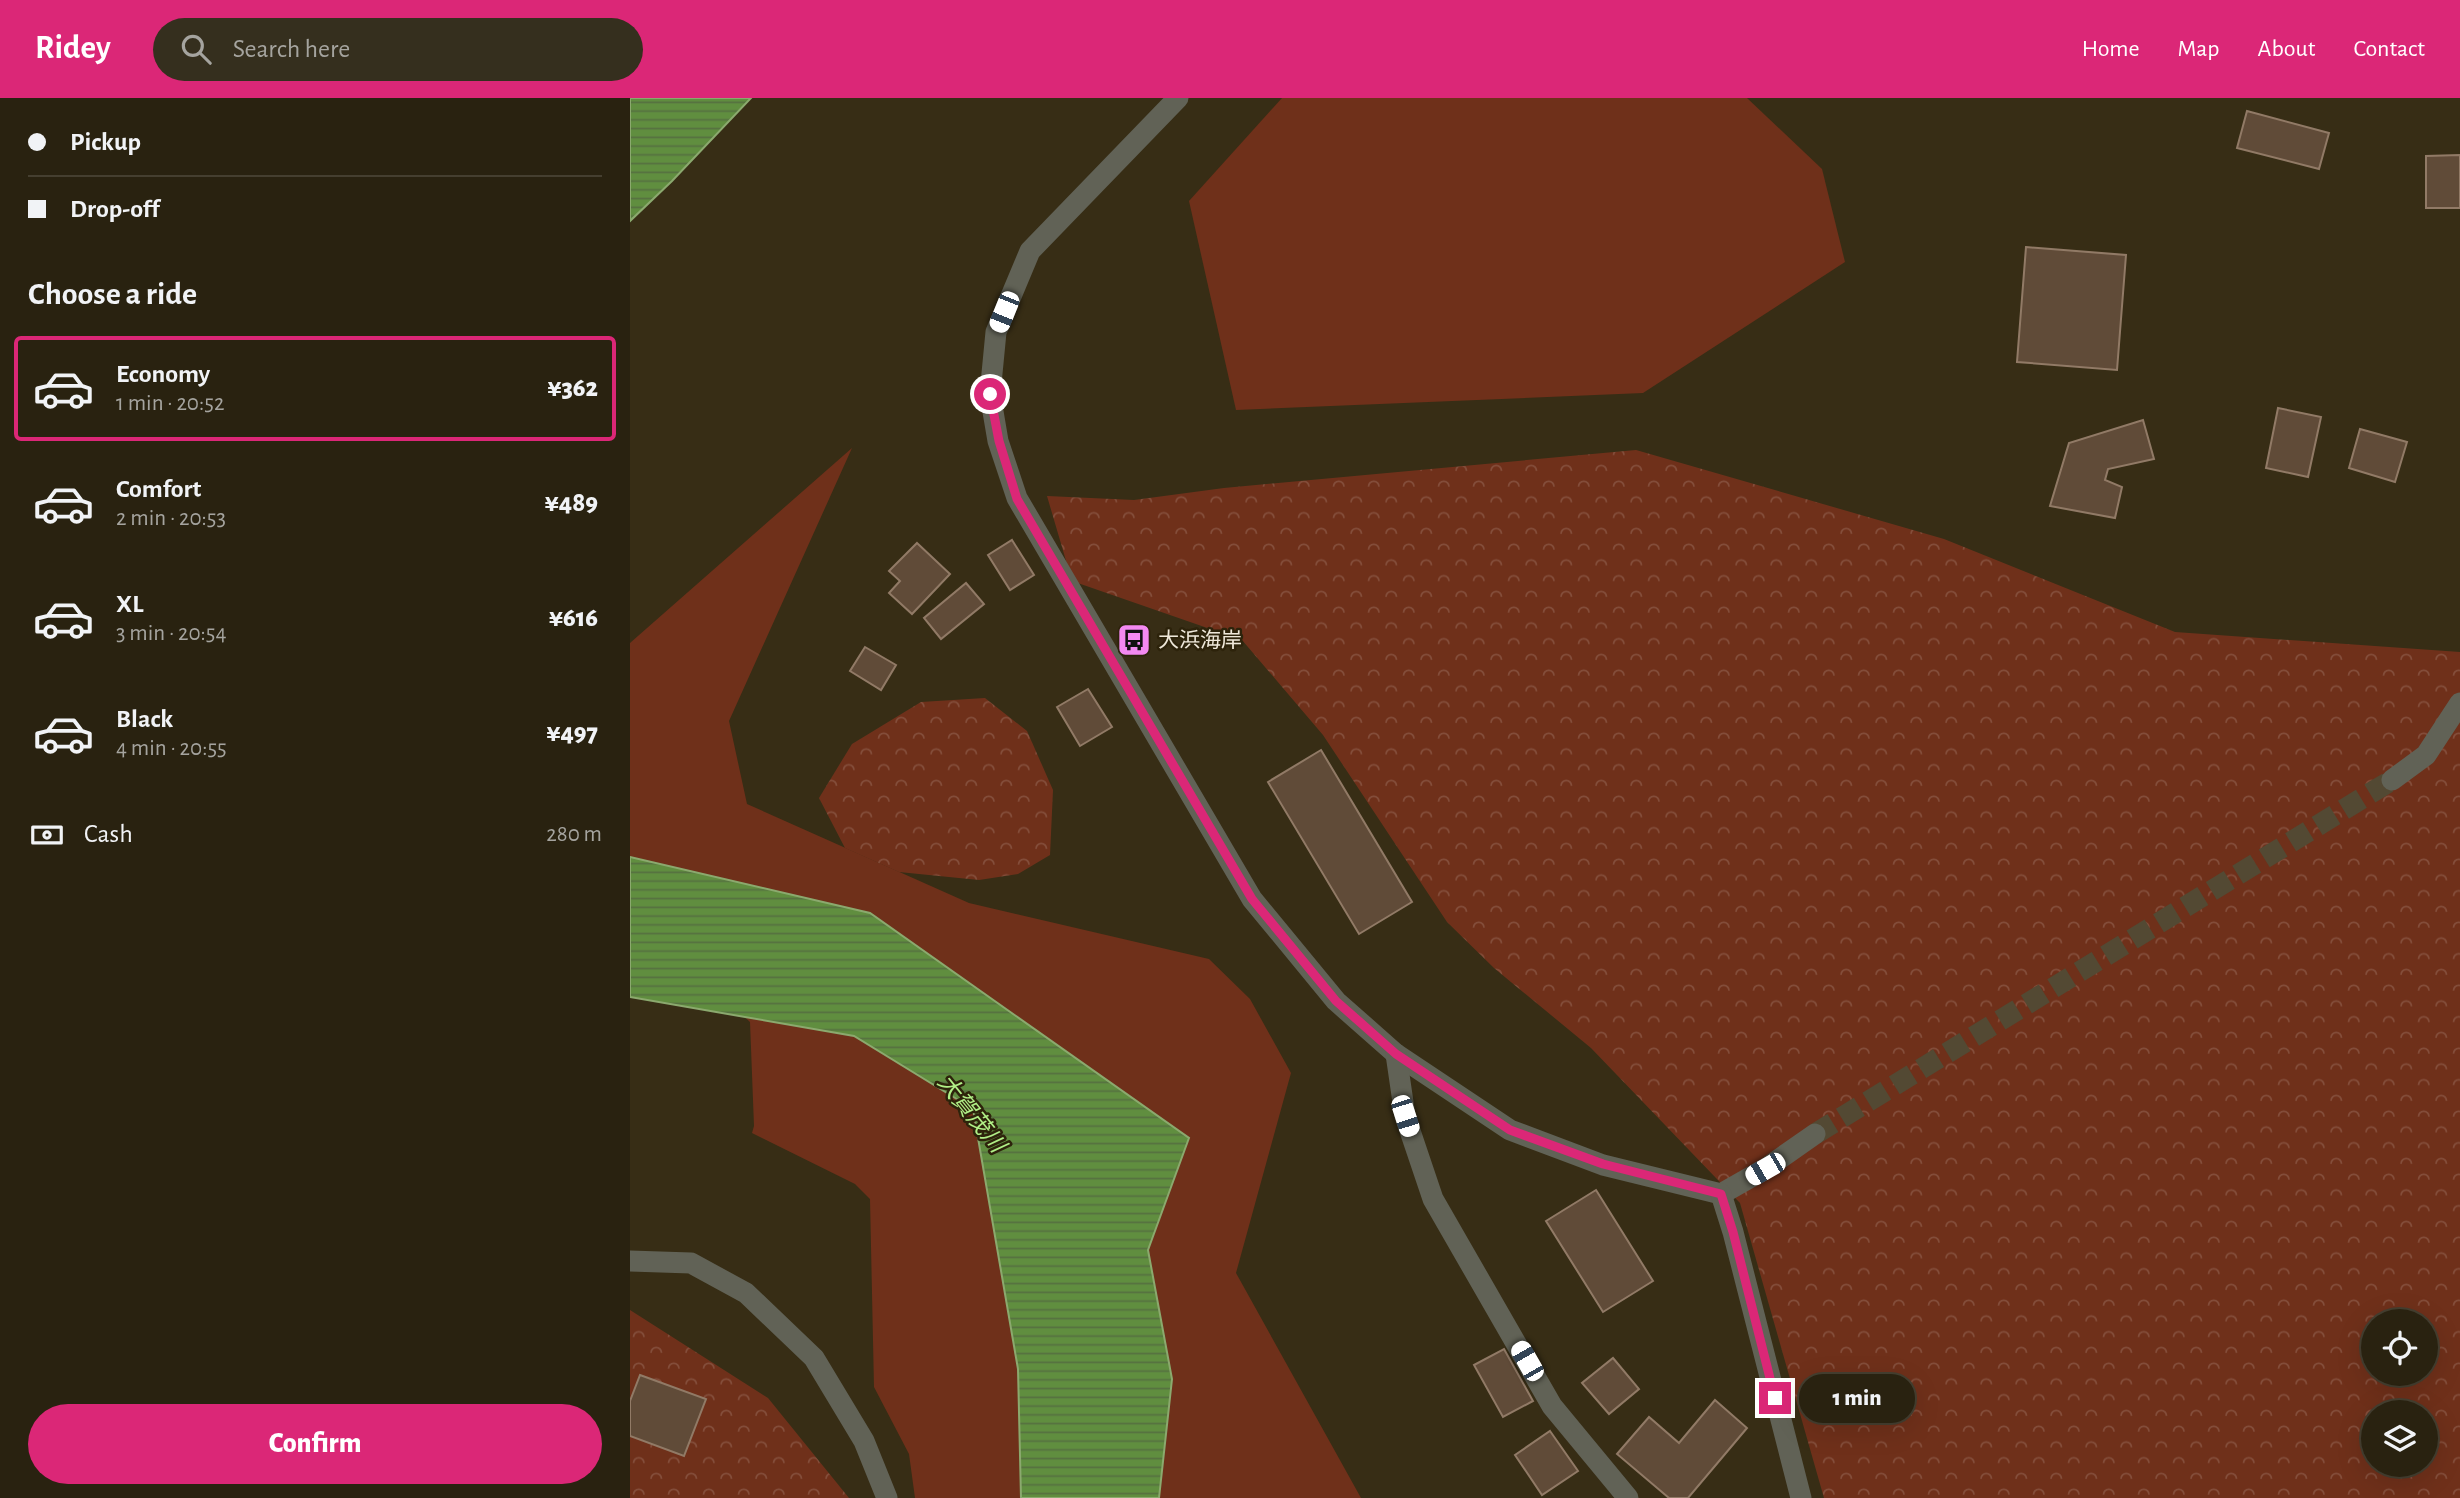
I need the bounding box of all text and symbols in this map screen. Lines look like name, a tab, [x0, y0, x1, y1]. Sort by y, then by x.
search box	[153, 18, 643, 81]
icon: search	[177, 30, 215, 68]
text: Ridey	[35, 32, 111, 65]
text: Search here	[233, 36, 350, 62]
text: Home	[2082, 37, 2140, 61]
text: Map	[2178, 37, 2220, 61]
text: About	[2258, 37, 2315, 61]
text: Contact	[2353, 37, 2425, 61]
text: Pickup	[70, 129, 141, 155]
text: Drop-off	[70, 196, 159, 222]
text: Choose a ride	[28, 278, 197, 310]
car	[987, 289, 1022, 335]
icon: car	[32, 357, 95, 420]
text: Economy	[116, 361, 210, 387]
text: ¥362	[547, 375, 598, 401]
route start	[974, 378, 1006, 410]
text: 1 min · 20:52	[116, 392, 224, 415]
icon: car	[32, 472, 95, 535]
text: Comfort	[116, 476, 201, 502]
text: ¥489	[545, 490, 598, 516]
text: 2 min · 20:53	[116, 507, 226, 530]
icon: car	[32, 587, 95, 650]
text: XL	[116, 591, 143, 617]
text: ¥616	[549, 605, 598, 631]
bus stop icon: 大浜海岸	[1115, 621, 1153, 659]
text: 3 min · 20:54	[116, 622, 227, 645]
place label: 大浜海岸	[1158, 629, 1242, 651]
icon: car	[32, 702, 95, 765]
text: Black	[116, 706, 173, 732]
text: ¥497	[546, 720, 598, 746]
text: 4 min · 20:55	[116, 737, 227, 760]
icon: cash	[28, 816, 66, 854]
text: Cash	[84, 821, 133, 847]
text: 280 m	[546, 823, 602, 846]
water label: 大賀茂川	[933, 1070, 1012, 1159]
car	[1389, 1093, 1422, 1139]
car	[1742, 1149, 1789, 1189]
map controls	[2361, 1309, 2438, 1477]
button: locate	[2361, 1309, 2438, 1386]
car	[1508, 1338, 1547, 1384]
callout: 1 min	[1800, 1374, 1915, 1422]
route end	[1759, 1382, 1791, 1414]
text: 1 min	[1833, 1387, 1881, 1410]
button: layers	[2361, 1400, 2438, 1477]
button: Confirm	[28, 1404, 602, 1484]

